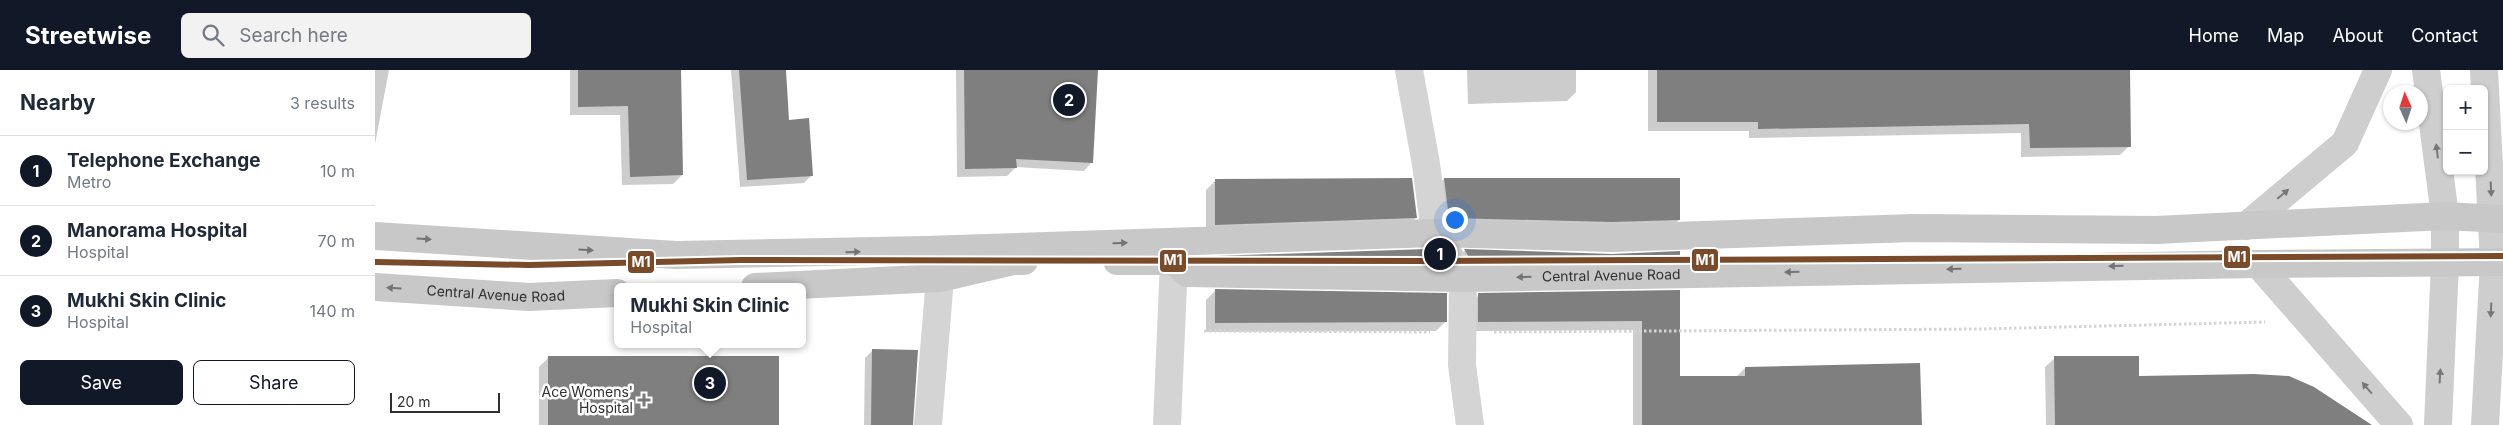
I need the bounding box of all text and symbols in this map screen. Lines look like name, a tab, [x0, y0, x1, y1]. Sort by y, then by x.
search box	[181, 13, 531, 58]
text: Streetwise	[25, 21, 151, 50]
icon: search	[199, 21, 227, 49]
text: Search here	[239, 24, 348, 47]
text: Home	[2189, 25, 2239, 46]
text: Map	[2267, 25, 2304, 46]
text: About	[2332, 25, 2383, 46]
text: Contact	[2411, 25, 2478, 46]
pin: 2	[1053, 81, 1085, 119]
north arrow	[2383, 85, 2428, 130]
map controls	[2443, 85, 2488, 175]
button: +	[2443, 85, 2488, 130]
text: Nearby	[20, 90, 95, 115]
text: 3 results	[290, 93, 355, 113]
button: −	[2443, 130, 2488, 175]
one-way arrow	[2433, 142, 2441, 158]
text: Telephone Exchange	[67, 149, 260, 172]
text: 1	[33, 161, 39, 181]
text: 10 m	[320, 161, 355, 181]
text: Metro	[67, 172, 111, 192]
one-way arrow	[2487, 181, 2495, 197]
one-way arrow	[2276, 189, 2289, 200]
your location	[1442, 207, 1468, 233]
text: Manorama Hospital	[67, 219, 247, 242]
text: 2	[31, 231, 41, 251]
text: 70 m	[318, 231, 355, 251]
pin: 1	[1424, 235, 1456, 273]
one-way arrow	[416, 236, 432, 244]
one-way arrow	[1113, 239, 1129, 247]
text: Hospital	[67, 242, 129, 262]
line badge: M1	[2223, 245, 2251, 269]
one-way arrow	[578, 246, 594, 254]
one-way arrow	[845, 247, 861, 255]
line badge: M1	[1691, 248, 1719, 272]
text: M1	[2227, 248, 2247, 265]
line badge: M1	[1159, 249, 1187, 273]
line badge: M1	[627, 250, 655, 274]
text: M1	[1163, 251, 1183, 268]
text: M1	[1695, 251, 1715, 268]
text: M1	[631, 253, 651, 270]
one-way arrow	[2108, 262, 2124, 270]
street label: Central Avenue Road	[1542, 265, 1681, 285]
one-way arrow	[1946, 265, 1962, 273]
one-way arrow	[1783, 268, 1799, 276]
one-way arrow	[1516, 273, 1532, 281]
street label: Central Avenue Road	[426, 281, 565, 305]
popup	[614, 283, 806, 348]
one-way arrow	[386, 284, 402, 292]
text: Mukhi Skin Clinic	[67, 289, 226, 312]
text: Mukhi Skin Clinic	[630, 294, 790, 317]
text: 3	[31, 301, 41, 321]
text: 140 m	[310, 301, 355, 321]
one-way arrow	[2487, 303, 2495, 319]
text: Hospital	[67, 312, 129, 332]
text: Hospital	[630, 317, 692, 337]
button: Save	[20, 360, 183, 405]
button: Share	[193, 360, 355, 405]
pin: 3	[694, 364, 726, 402]
one-way arrow	[2436, 368, 2444, 384]
place label: Ace Womens' Hospital	[541, 383, 633, 416]
one-way arrow	[2361, 383, 2373, 395]
scale bar	[390, 390, 500, 413]
text: 20 m	[397, 393, 431, 410]
marker: Ace Womens' Hospital	[637, 393, 651, 407]

